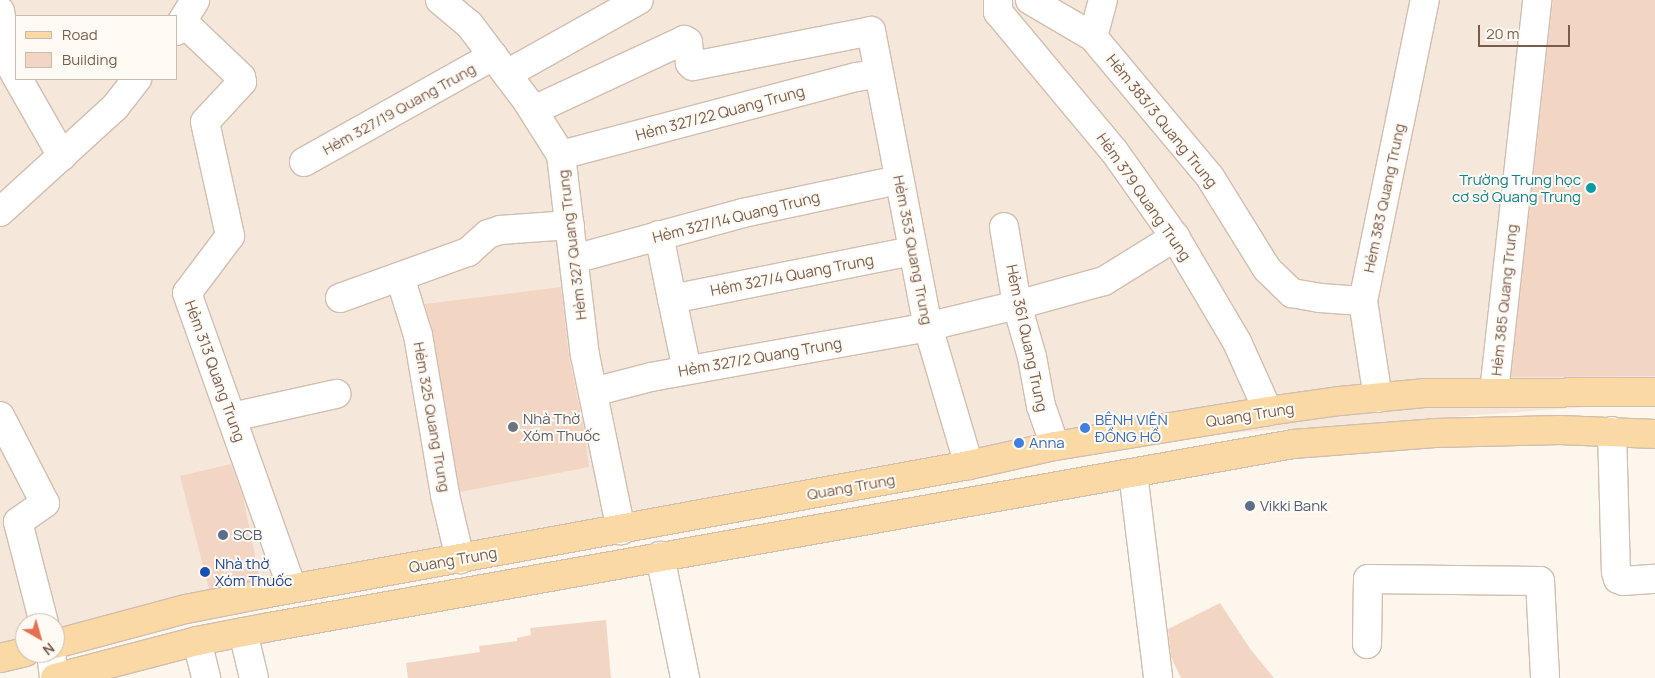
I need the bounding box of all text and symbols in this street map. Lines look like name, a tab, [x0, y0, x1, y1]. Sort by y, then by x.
legend	[15, 15, 178, 80]
scale bar	[1480, 15, 1572, 47]
text: 20 m	[1486, 23, 1519, 44]
text: Road	[62, 24, 98, 45]
text: Building	[62, 49, 117, 70]
street label: Hẻm 383/3 Quang Trung	[1103, 51, 1221, 191]
street label: Hẻm 327/19 Quang Trung	[319, 59, 479, 159]
street label: Hẻm 327/22 Quang Trung	[634, 82, 806, 144]
street label: Hẻm 383 Quang Trung	[1359, 122, 1409, 274]
street label: Hẻm 379 Quang Trung	[1093, 130, 1195, 264]
street label: Hẻm 327 Quang Trung	[554, 169, 590, 321]
place label: Trường Trung học cơ sở Quang Trung	[1452, 170, 1581, 205]
street label: Hẻm 353 Quang Trung	[890, 174, 936, 326]
marker: Trường Trung học cơ sở Quang Trung	[1585, 182, 1597, 194]
street label: Hẻm 327/14 Quang Trung	[650, 187, 822, 247]
street label: Hẻm 385 Quang Trung	[1487, 223, 1521, 377]
street label: Hẻm 327/4 Quang Trung	[709, 250, 875, 300]
street label: Hẻm 361 Quang Trung	[1003, 263, 1051, 413]
street label: Hẻm 313 Quang Trung	[181, 298, 249, 444]
street label: Hẻm 327/2 Quang Trung	[677, 334, 843, 380]
street label: Hẻm 325 Quang Trung	[410, 340, 454, 494]
street label: Quang Trung	[1205, 399, 1295, 431]
place label: Nhà Thờ Xóm Thuốc	[523, 409, 600, 444]
place label: BỆNH VIỆN ĐỒNG HỒ	[1095, 410, 1168, 445]
marker: Nhà Thờ Xóm Thuốc	[507, 421, 519, 433]
marker: BỆNH VIỆN ĐỒNG HỒ	[1079, 422, 1091, 434]
place label: Anna	[1029, 434, 1065, 452]
marker: Anna	[1013, 437, 1025, 449]
street label: Quang Trung	[806, 470, 896, 504]
place label: Vikki Bank	[1260, 497, 1328, 515]
marker: Vikki Bank	[1244, 500, 1256, 512]
place label: SCB	[233, 526, 262, 544]
marker: SCB	[217, 529, 229, 541]
street label: Quang Trung	[408, 543, 498, 577]
place label: Nhà thờ Xóm Thuốc	[215, 554, 292, 589]
marker: Nhà thờ Xóm Thuốc	[199, 566, 211, 578]
north arrow	[15, 613, 65, 663]
text: N	[39, 639, 59, 660]

